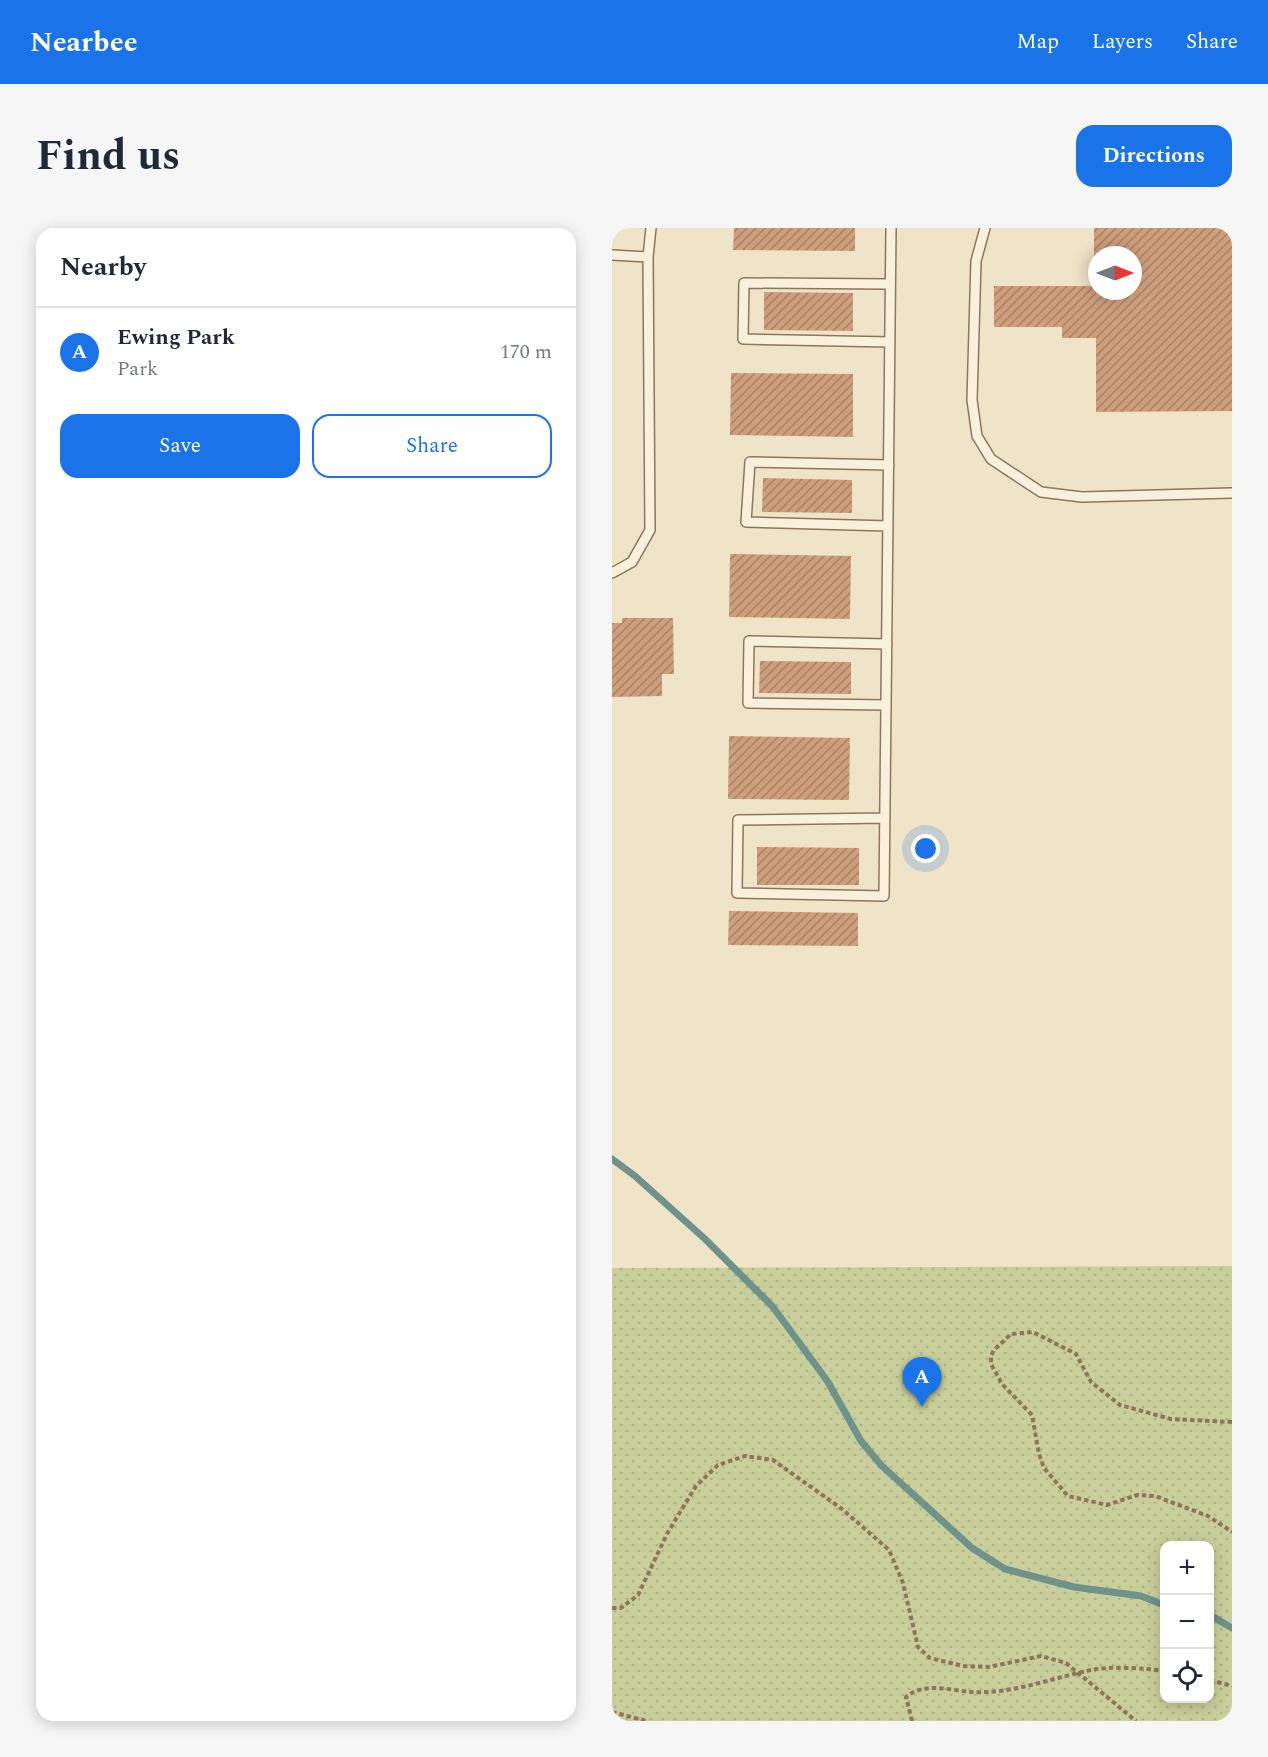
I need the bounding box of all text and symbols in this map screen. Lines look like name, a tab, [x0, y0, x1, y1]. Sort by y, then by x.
text: Nearbee	[30, 21, 138, 64]
text: Map	[1017, 26, 1059, 58]
text: Layers	[1092, 26, 1153, 58]
text: Share	[1186, 26, 1238, 58]
text: Find us	[36, 125, 180, 188]
button: Directions	[1076, 125, 1232, 187]
north arrow	[1088, 246, 1142, 300]
text: Nearby	[60, 247, 146, 287]
text: Ewing Park	[117, 321, 235, 354]
text: A	[72, 337, 87, 367]
text: 170 m	[500, 337, 552, 367]
text: Park	[117, 354, 158, 384]
button: Save	[60, 414, 300, 478]
button: Share	[312, 414, 552, 478]
your location	[911, 834, 940, 863]
pin: A	[902, 1358, 942, 1407]
map controls	[1160, 1541, 1214, 1703]
button: +	[1160, 1541, 1214, 1595]
button: −	[1160, 1595, 1214, 1649]
button: locate	[1160, 1649, 1214, 1703]

